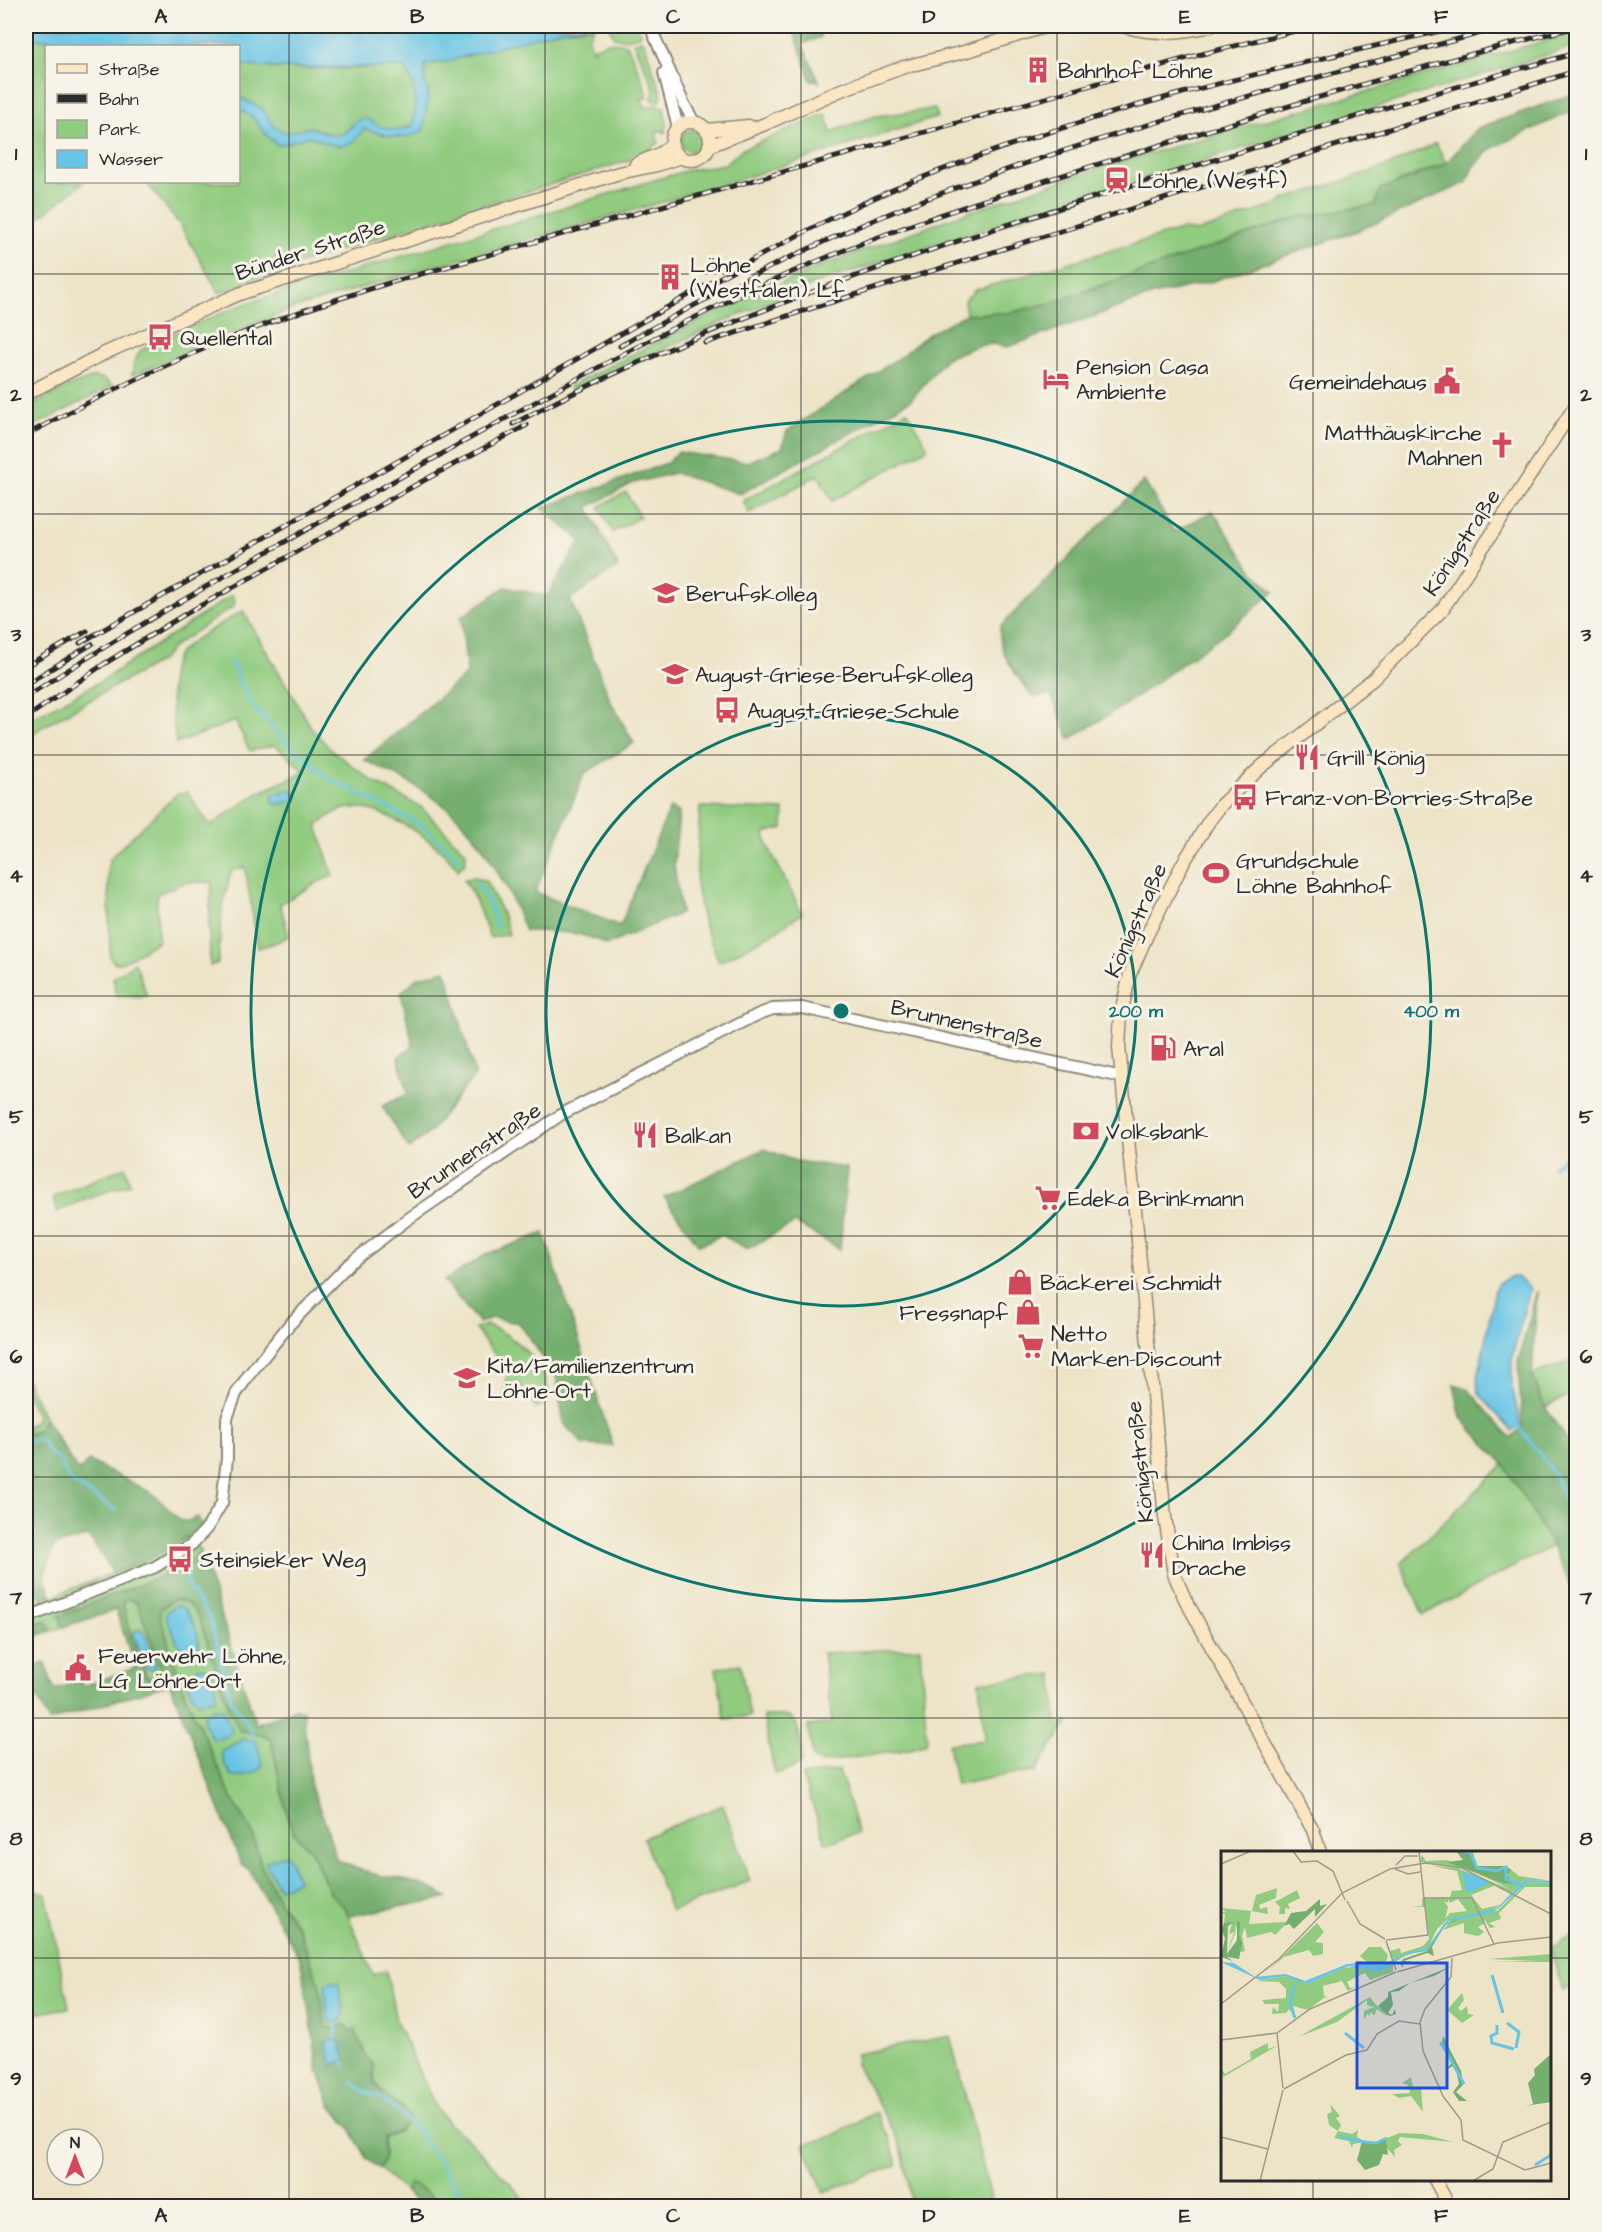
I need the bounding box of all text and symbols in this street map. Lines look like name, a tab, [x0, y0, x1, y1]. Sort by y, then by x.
text: A	[155, 3, 168, 31]
text: B	[410, 3, 425, 31]
text: C	[666, 3, 681, 31]
text: D	[923, 3, 936, 31]
text: E	[1179, 3, 1191, 31]
text: F	[1434, 3, 1449, 31]
legend	[45, 45, 240, 183]
building icon: Bahnhof Löhne	[1023, 55, 1053, 85]
place label: Bahnhof Löhne	[1058, 56, 1213, 87]
text: Straße	[99, 57, 160, 82]
text: Bahn	[99, 87, 139, 112]
text: Park	[99, 117, 141, 142]
text: 1	[15, 140, 18, 168]
text: 1	[1585, 140, 1588, 168]
text: Wasser	[99, 147, 163, 172]
station icon: Löhne (Westf)	[1102, 165, 1132, 195]
place label: Löhne (Westf)	[1137, 166, 1287, 197]
street label: Bünder Straße	[232, 212, 389, 289]
place label: Löhne (Westfalen) Lf	[690, 250, 845, 306]
building icon: Löhne (Westfalen) Lf	[655, 262, 685, 292]
bus stop icon: Quellental	[145, 322, 175, 352]
place label: Quellental	[180, 323, 272, 354]
place label: Pension Casa Ambiente	[1076, 352, 1209, 408]
hotel icon: Pension Casa Ambiente	[1041, 364, 1071, 394]
public building icon: Gemeindehaus	[1432, 366, 1462, 396]
place label: Gemeindehaus	[1289, 367, 1427, 398]
text: 2	[9, 381, 22, 409]
text: 2	[1579, 381, 1592, 409]
place label: Matthäuskirche Mahnen	[1325, 418, 1482, 474]
church icon: Matthäuskirche Mahnen	[1487, 430, 1517, 460]
street label: Königstraße	[1416, 483, 1509, 603]
school or university icon: Berufskolleg	[651, 578, 681, 608]
place label: Berufskolleg	[686, 579, 817, 611]
text: 3	[10, 621, 22, 649]
text: 3	[1580, 621, 1592, 649]
school or university icon: August-Griese-Berufskolleg	[660, 659, 690, 689]
place label: August-Griese-Berufskolleg	[695, 660, 973, 692]
bus stop icon: August-Griese-Schule	[712, 695, 742, 725]
place label: August-Griese-Schule	[747, 696, 960, 728]
restaurant icon: Grill König	[1292, 742, 1322, 772]
place label: Grill König	[1327, 743, 1425, 775]
bus stop icon: Franz-von-Borries-Straße	[1230, 782, 1260, 812]
place label: Franz-von-Borries-Straße	[1265, 783, 1533, 814]
place label: Grundschule Löhne Bahnhof	[1236, 846, 1392, 902]
street label: Königstraße	[1097, 858, 1176, 983]
sports icon: Grundschule Löhne Bahnhof	[1201, 858, 1231, 888]
text: 4	[9, 862, 23, 890]
text: 4	[1579, 862, 1593, 890]
street label: Brunnenstraße	[888, 992, 1046, 1057]
text: 200 m	[1108, 999, 1164, 1024]
text: 400 m	[1403, 999, 1460, 1024]
centre of rings	[831, 1001, 851, 1021]
fuel station icon: Aral	[1148, 1033, 1178, 1063]
place label: Aral	[1183, 1034, 1224, 1065]
street label: Brunnenstraße	[402, 1095, 548, 1207]
text: 5	[9, 1103, 24, 1131]
text: 5	[1579, 1103, 1594, 1131]
bank icon: Volksbank	[1071, 1116, 1101, 1146]
place label: Volksbank	[1106, 1117, 1209, 1148]
restaurant icon: Balkan	[630, 1120, 660, 1150]
place label: Balkan	[665, 1121, 731, 1152]
supermarket icon: Edeka Brinkmann	[1033, 1183, 1063, 1213]
place label: Edeka Brinkmann	[1068, 1184, 1244, 1215]
shop icon: Bäckerei Schmidt	[1005, 1267, 1035, 1297]
place label: Bäckerei Schmidt	[1040, 1268, 1222, 1299]
shop icon: Fressnapf	[1013, 1297, 1043, 1327]
place label: Fressnapf	[899, 1298, 1009, 1329]
place label: Netto Marken-Discount	[1051, 1319, 1222, 1375]
supermarket icon: Netto Marken-Discount	[1016, 1331, 1046, 1361]
text: 6	[10, 1343, 23, 1371]
text: 6	[1580, 1343, 1593, 1371]
place label: Kita/Familienzentrum Löhne-Ort	[487, 1351, 693, 1407]
school or university icon: Kita/Familienzentrum Löhne-Ort	[452, 1363, 482, 1393]
street label: Königstraße	[1119, 1399, 1163, 1524]
place label: China Imbiss Drache	[1172, 1528, 1291, 1584]
restaurant icon: China Imbiss Drache	[1137, 1540, 1167, 1570]
bus stop icon: Steinsieker Weg	[165, 1544, 195, 1574]
place label: Steinsieker Weg	[200, 1545, 366, 1577]
text: 7	[9, 1584, 23, 1612]
text: 7	[1579, 1584, 1593, 1612]
place label: Feuerwehr Löhne, LG Löhne-Ort	[98, 1641, 287, 1697]
public building icon: Feuerwehr Löhne, LG Löhne-Ort	[63, 1653, 93, 1683]
text: 8	[10, 1825, 23, 1853]
text: 8	[1580, 1825, 1593, 1853]
inset map	[1221, 1851, 1551, 2181]
text: 9	[10, 2065, 22, 2093]
text: 9	[1580, 2065, 1592, 2093]
north arrow	[45, 2127, 105, 2187]
text: N	[70, 2132, 80, 2154]
text: A	[155, 2202, 168, 2230]
text: B	[410, 2202, 425, 2230]
text: C	[666, 2202, 681, 2230]
text: D	[923, 2202, 936, 2230]
text: E	[1179, 2202, 1191, 2230]
text: F	[1434, 2202, 1449, 2230]

